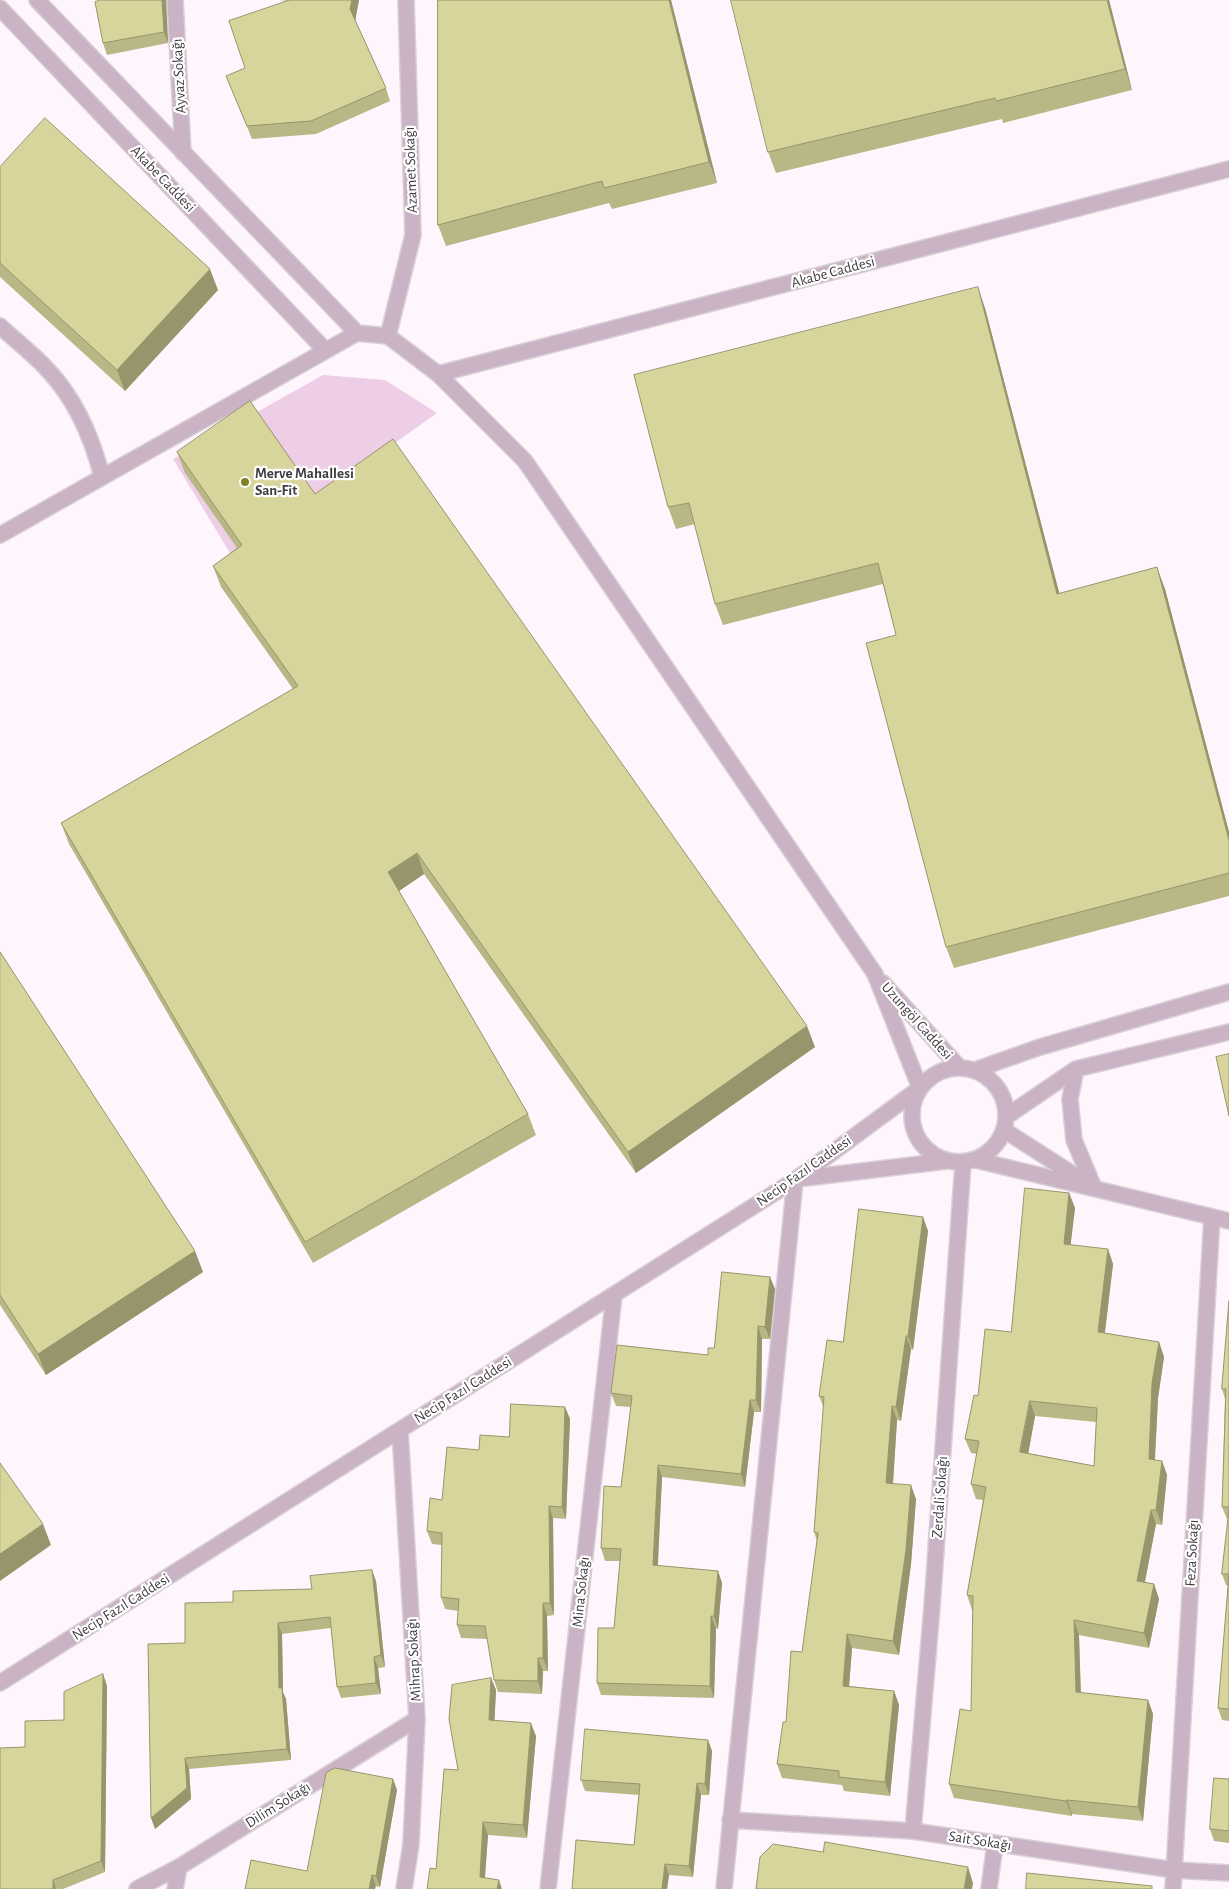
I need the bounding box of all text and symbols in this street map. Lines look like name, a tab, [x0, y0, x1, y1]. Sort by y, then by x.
street label: Ayvaz Sokağı	[168, 38, 190, 114]
street label: Azamet Sokağı	[400, 127, 422, 213]
street label: Akabe Caddesi	[127, 142, 199, 216]
street label: Akabe Caddesi	[789, 252, 877, 292]
place label: Merve Mahallesi San-Fit	[255, 464, 354, 499]
marker: Merve Mahallesi San-Fit	[239, 476, 251, 488]
street label: Uzungöl Caddesi	[878, 979, 956, 1063]
street label: Necip Fazıl Caddesi	[753, 1132, 855, 1210]
street label: Necip Fazıl Caddesi	[411, 1353, 515, 1427]
street label: Zerdali Sokağı	[928, 1455, 952, 1539]
street label: Feza Sokağı	[1181, 1519, 1203, 1587]
street label: Mina Sokağı	[568, 1556, 594, 1628]
street label: Necip Fazıl Caddesi	[69, 1570, 173, 1644]
street label: Mihrap Sokağı	[403, 1618, 425, 1702]
street label: Dilim Sokağı	[242, 1778, 314, 1832]
street label: Sait Sokağı	[947, 1827, 1013, 1855]

